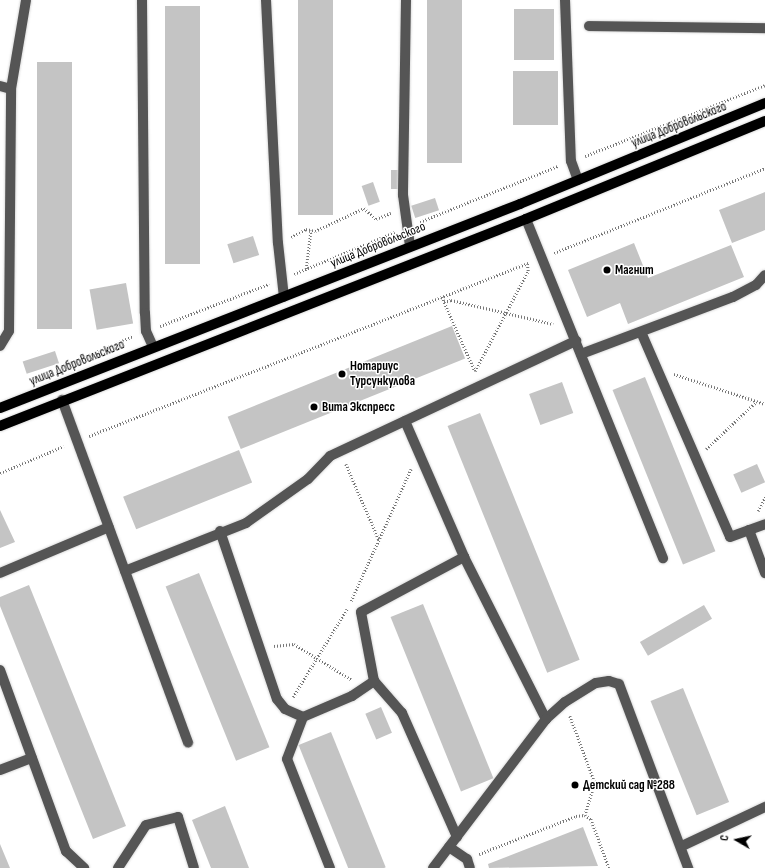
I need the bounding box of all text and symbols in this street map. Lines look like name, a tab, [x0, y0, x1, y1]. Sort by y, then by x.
street label: улица Добровольского	[629, 99, 729, 151]
street label: улица Добровольского	[328, 219, 428, 271]
place label: Магнит	[615, 262, 654, 278]
marker: Магнит	[602, 265, 612, 275]
street label: улица Добровольского	[27, 337, 127, 389]
place label: Нотариус Турсункулова	[350, 359, 415, 390]
marker: Нотариус Турсункулова	[337, 369, 347, 379]
place label: Вита Экспресс	[322, 399, 395, 415]
marker: Вита Экспресс	[309, 402, 319, 412]
place label: Детский сад №288	[583, 777, 675, 793]
marker: Детский сад №288	[570, 780, 580, 790]
north arrow	[717, 820, 757, 860]
text: С	[718, 834, 732, 842]

